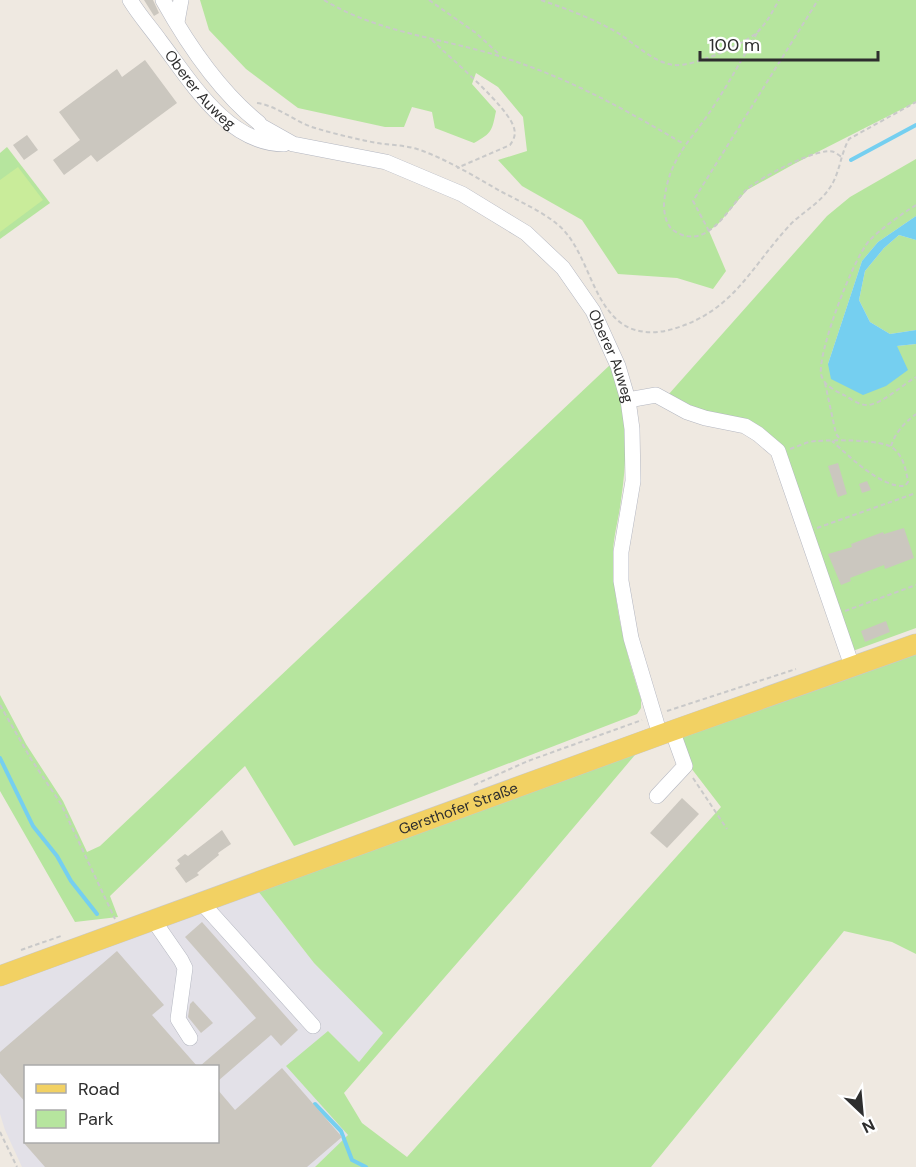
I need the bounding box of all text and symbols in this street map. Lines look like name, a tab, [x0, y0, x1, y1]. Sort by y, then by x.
scale bar	[700, 24, 878, 62]
text: 100 m	[709, 33, 760, 57]
street label: Oberer Auweg	[160, 46, 240, 134]
street label: Oberer Auweg	[584, 306, 638, 405]
street label: Gersthofer Straße	[396, 778, 521, 840]
legend	[24, 1065, 219, 1143]
text: Road	[78, 1077, 120, 1101]
north arrow	[832, 1083, 892, 1143]
text: Park	[78, 1107, 114, 1131]
text: N	[859, 1114, 878, 1138]

